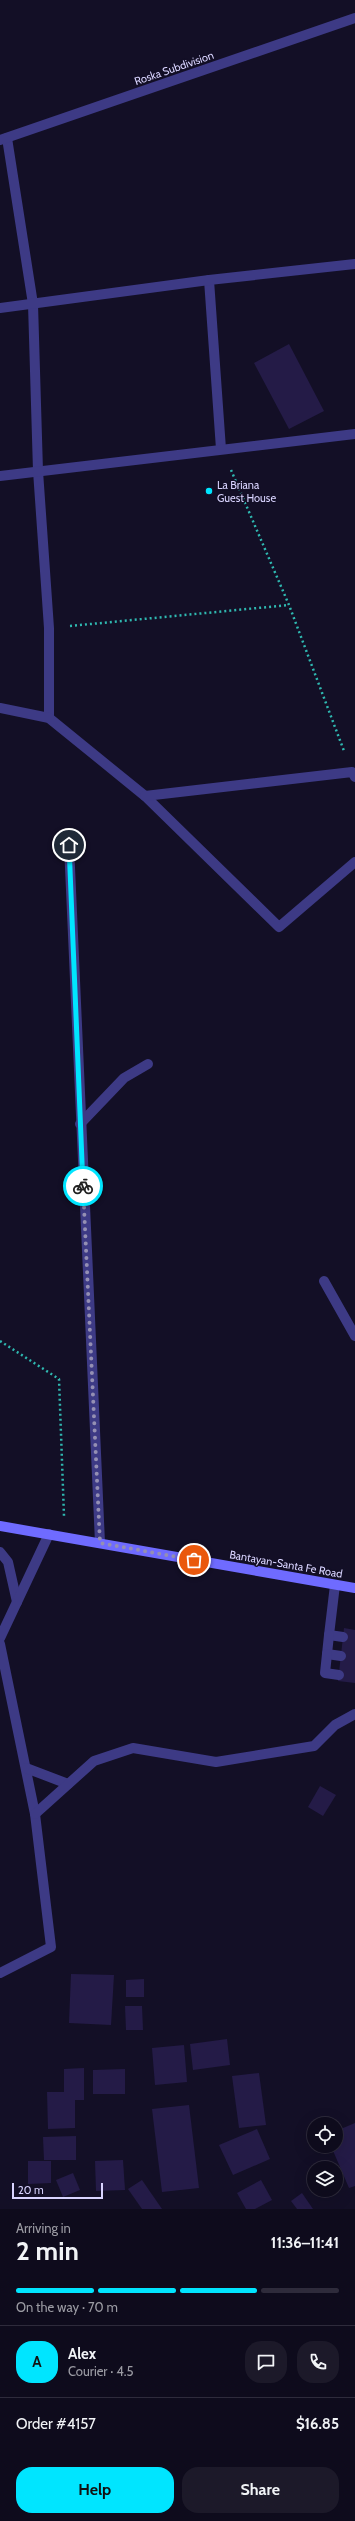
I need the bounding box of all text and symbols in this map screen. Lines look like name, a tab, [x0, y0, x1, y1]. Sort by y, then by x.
street label: Roska Subdivision	[132, 48, 216, 88]
place label: La Briana Guest House	[217, 478, 276, 505]
marker: La Briana Guest House	[204, 486, 214, 496]
pin	[52, 828, 86, 862]
icon: home	[58, 834, 80, 856]
courier	[63, 1166, 103, 1206]
icon: bike	[72, 1175, 94, 1197]
pin	[177, 1543, 211, 1577]
street label: Bantayan-Santa Fe Road	[228, 1547, 344, 1581]
icon: bag	[183, 1549, 205, 1571]
map controls	[307, 2117, 343, 2197]
button: locate	[307, 2117, 343, 2153]
button: layers	[307, 2161, 343, 2197]
scale bar	[12, 2181, 103, 2200]
text: 20 m	[18, 2183, 44, 2197]
text: Arriving in	[16, 2220, 71, 2236]
text: 11:36–11:41	[271, 2234, 339, 2252]
text: 2 min	[16, 2235, 79, 2267]
text: On the way · 70 m	[16, 2299, 118, 2315]
button: chat	[245, 2341, 287, 2383]
button: phone	[297, 2341, 339, 2383]
text: Alex	[68, 2345, 96, 2363]
text: A	[32, 2353, 42, 2371]
text: Courier · 4.5	[68, 2363, 133, 2379]
text: Order #4157	[16, 2415, 96, 2433]
text: $16.85	[296, 2415, 339, 2433]
button: Help	[16, 2467, 174, 2513]
button: Share	[182, 2467, 339, 2513]

